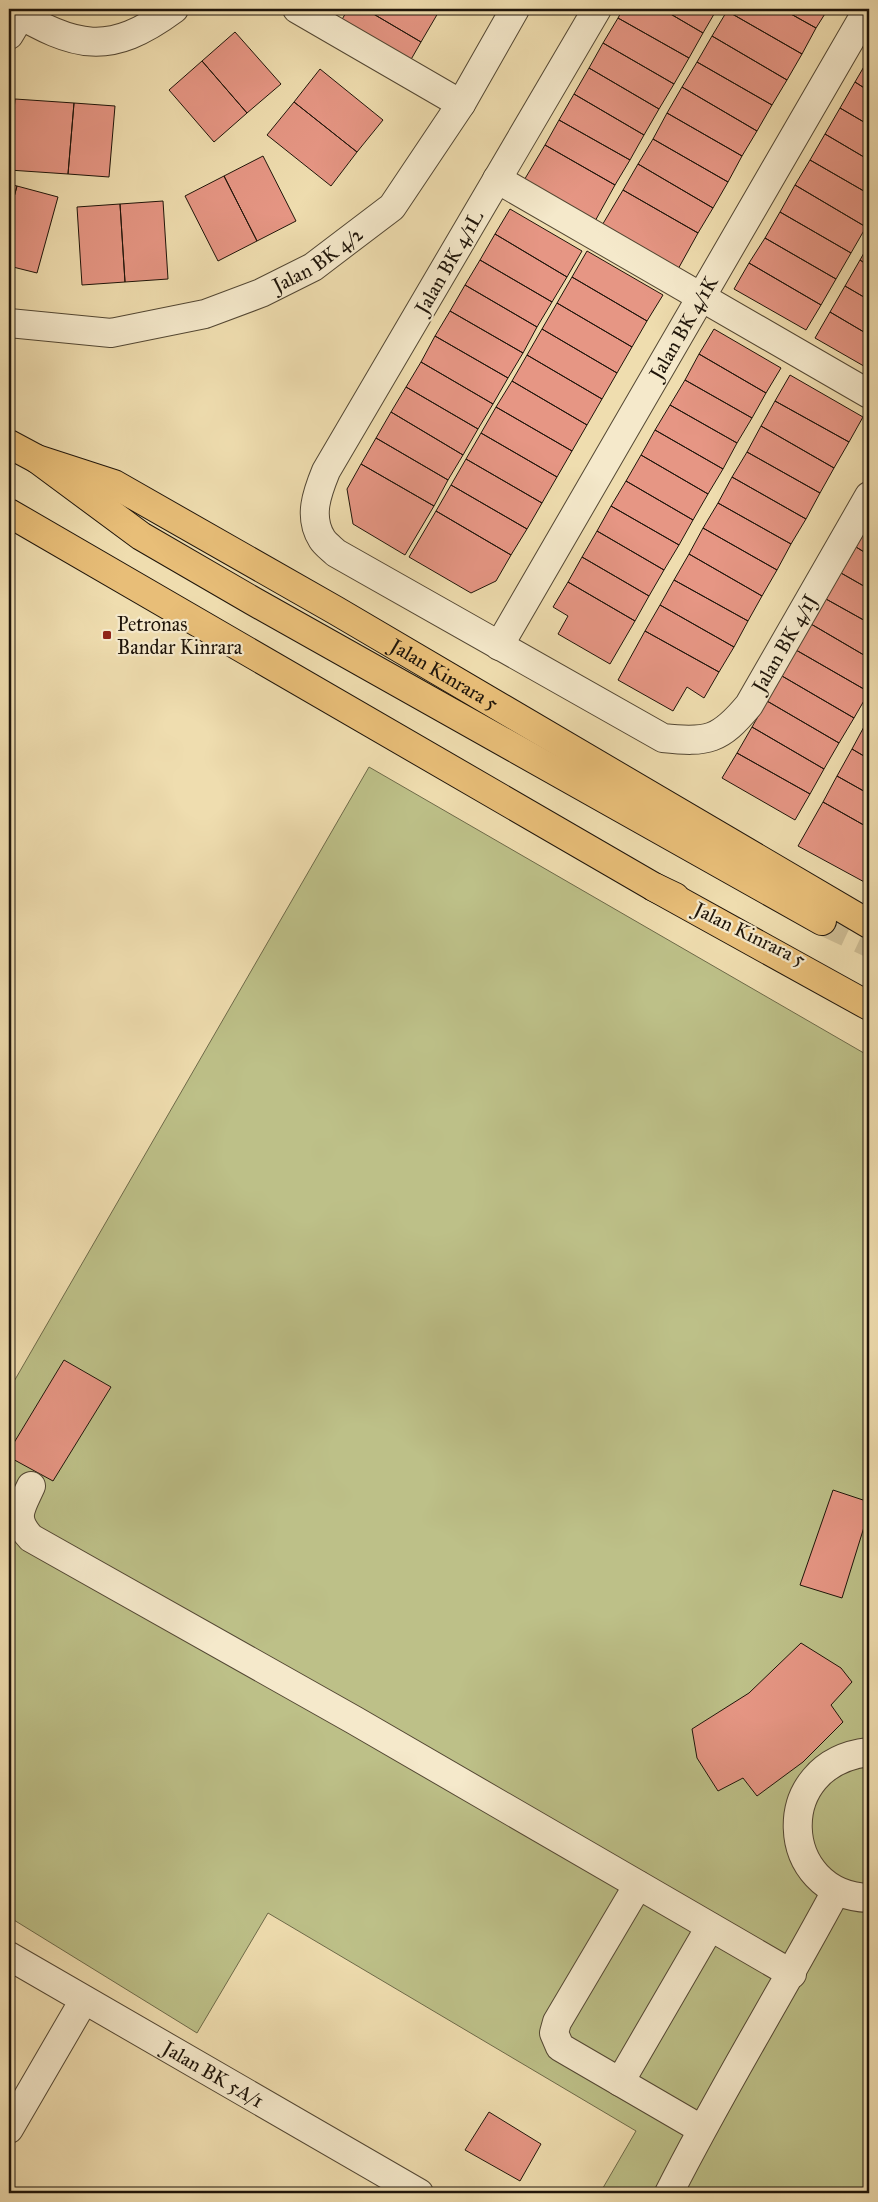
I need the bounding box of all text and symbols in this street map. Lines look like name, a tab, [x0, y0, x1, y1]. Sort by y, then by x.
street label: Jalan BK 4/1L	[409, 206, 489, 320]
street label: Jalan BK 4/2	[267, 222, 367, 299]
street label: Jalan BK 4/1K	[643, 271, 723, 386]
street label: Jalan BK 4/1J	[746, 590, 823, 699]
place label: Petronas Bandar Kinrara	[117, 612, 243, 659]
marker: Petronas Bandar Kinrara	[101, 629, 113, 641]
street label: Jalan Kinrara 5	[384, 632, 503, 715]
street label: Jalan Kinrara 5	[688, 896, 810, 972]
street label: Jalan BK 5A/1	[156, 2035, 268, 2113]

